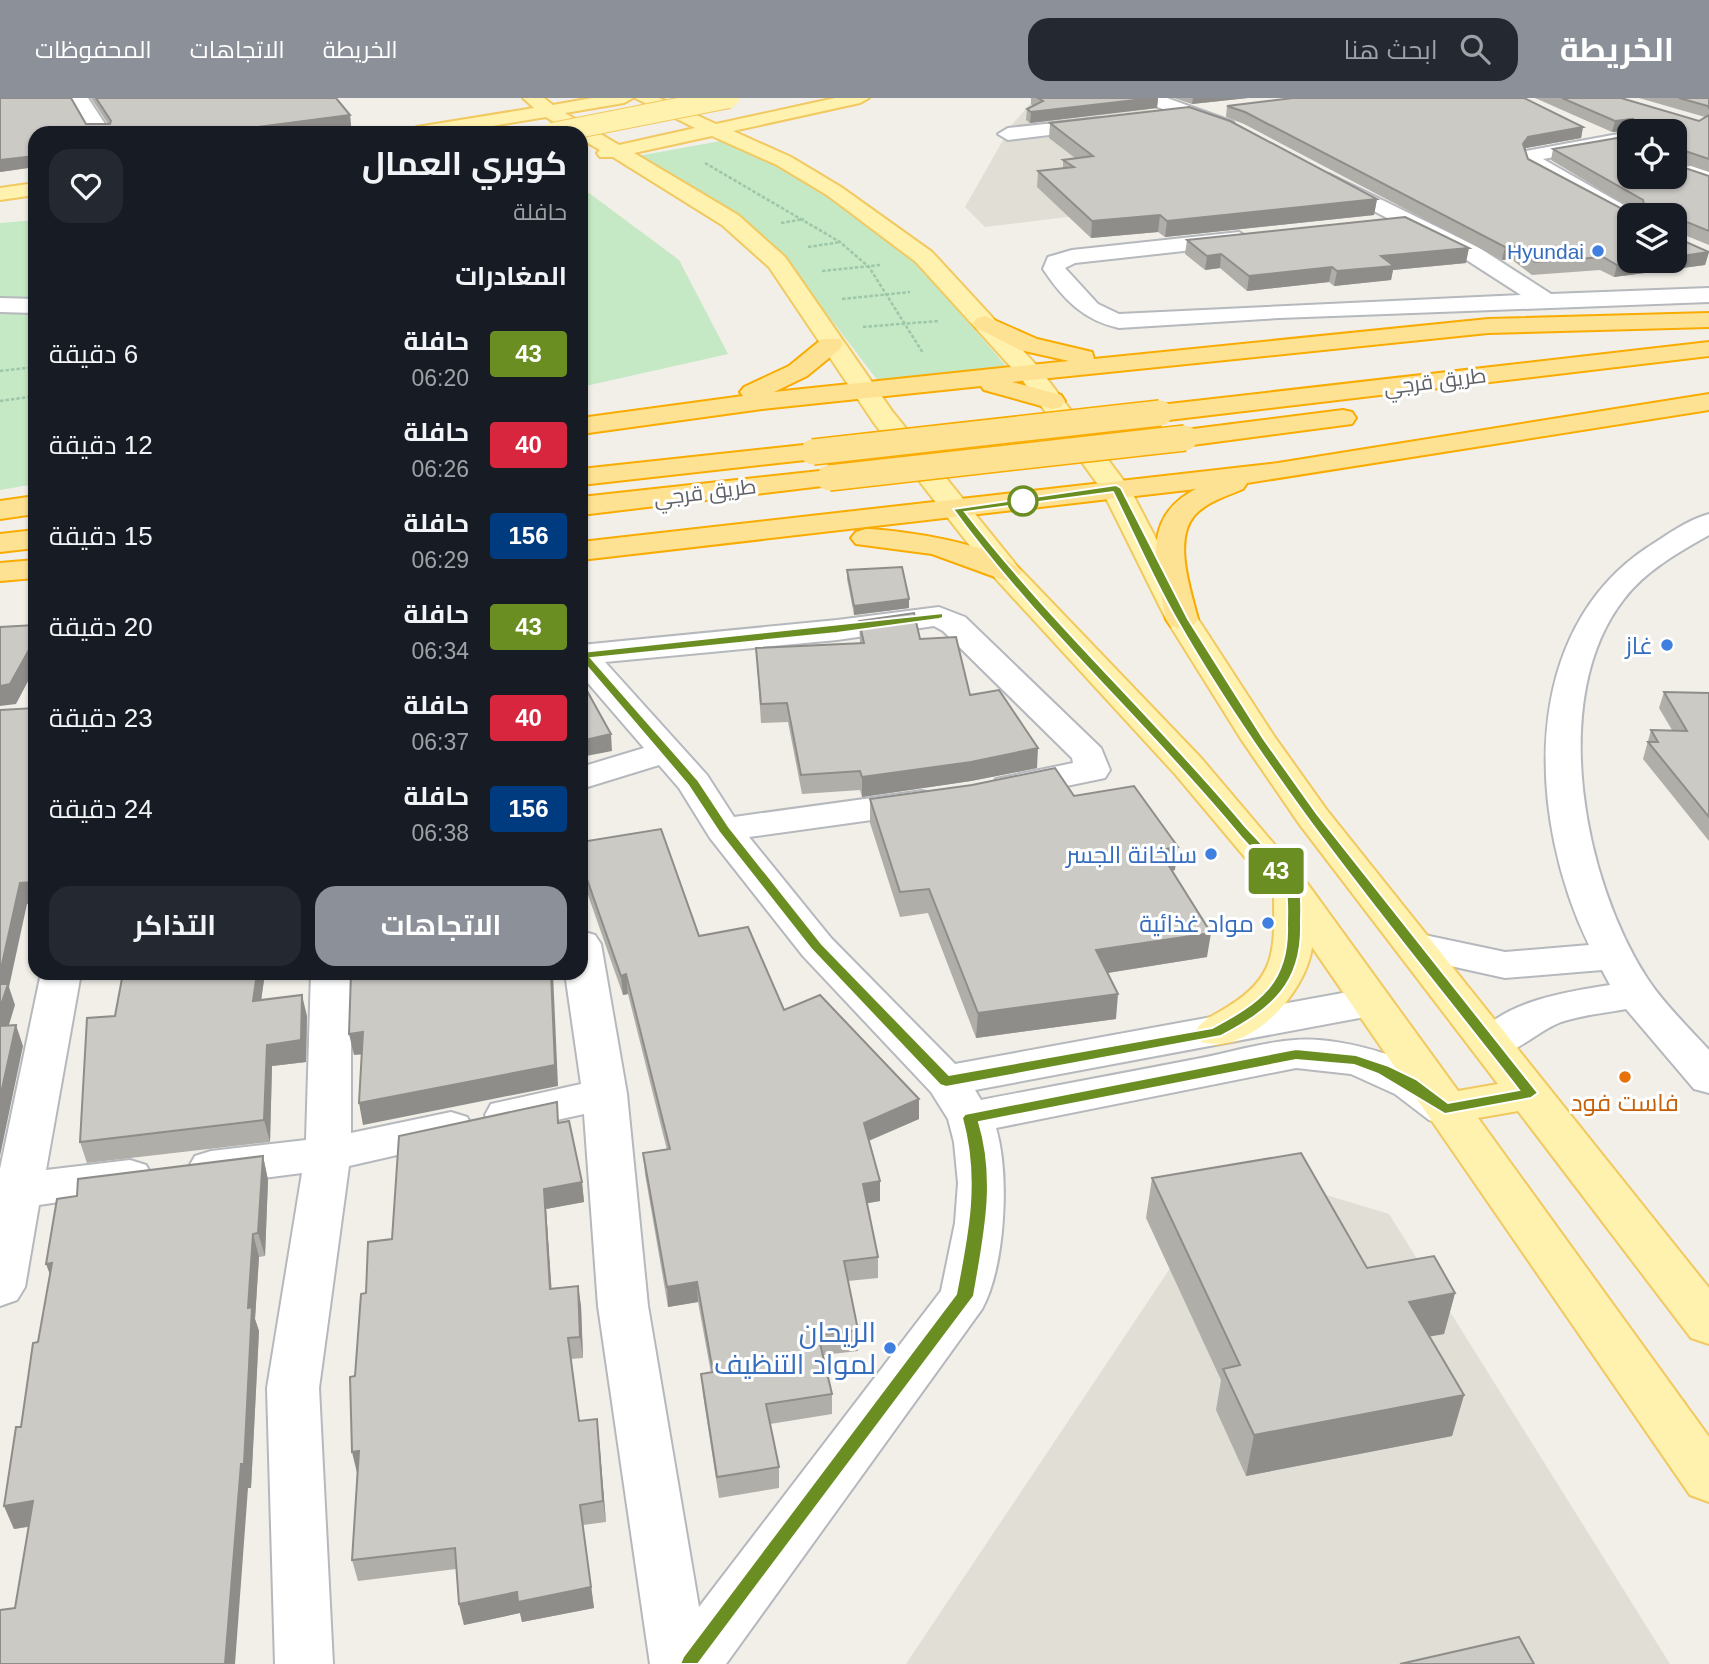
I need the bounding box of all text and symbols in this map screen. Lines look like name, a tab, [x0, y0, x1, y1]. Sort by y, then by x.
search box	[1028, 18, 1518, 81]
icon: search	[1456, 30, 1494, 68]
text: الخريطة	[1560, 31, 1674, 68]
text: ابحث هنا	[1344, 35, 1438, 65]
text: المحفوظات	[35, 36, 152, 63]
text: الاتجاهات	[190, 36, 285, 63]
text: الخريطة	[323, 36, 398, 63]
map controls	[1617, 119, 1687, 273]
button: locate	[1617, 119, 1687, 189]
text: كوبري العمال	[362, 145, 567, 182]
button: heart	[49, 149, 123, 223]
text: حافلة	[513, 199, 567, 225]
button: layers	[1617, 203, 1687, 273]
place label: Hyundai	[1507, 240, 1584, 263]
marker: Hyundai	[1590, 243, 1606, 259]
text: المغادرات	[455, 261, 567, 291]
text: حافلة	[404, 326, 469, 356]
text: 6 دقيقة	[49, 339, 138, 369]
text: 43	[515, 340, 542, 367]
street label: طريق قرجي	[1382, 363, 1488, 404]
text: 06:20	[411, 365, 469, 391]
text: حافلة	[404, 417, 469, 447]
text: 12 دقيقة	[49, 430, 153, 460]
text: 40	[515, 431, 542, 458]
text: 06:26	[411, 456, 469, 482]
street label: طريق قرجي	[652, 474, 758, 515]
unlabelled marker	[1008, 486, 1038, 516]
text: حافلة	[404, 508, 469, 538]
text: 15 دقيقة	[49, 521, 153, 551]
text: 156	[508, 522, 549, 549]
text: 06:29	[411, 547, 469, 573]
text: حافلة	[404, 599, 469, 629]
text: 20 دقيقة	[49, 612, 153, 642]
text: 43	[515, 613, 542, 640]
place label: غاز	[1623, 632, 1653, 659]
marker: غاز	[1659, 637, 1675, 653]
text: 06:34	[411, 638, 469, 664]
text: حافلة	[404, 690, 469, 720]
text: 23 دقيقة	[49, 703, 153, 733]
text: 40	[515, 704, 542, 731]
text: 06:37	[411, 729, 469, 755]
text: حافلة	[404, 781, 469, 811]
text: 24 دقيقة	[49, 794, 153, 824]
text: 156	[508, 795, 549, 822]
text: 06:38	[411, 820, 469, 846]
place label: سلخانة الجسر	[1064, 841, 1197, 868]
marker: سلخانة الجسر	[1203, 846, 1219, 862]
line badge: 43	[1244, 848, 1308, 894]
text: 43	[1263, 857, 1289, 884]
button: التذاكر	[49, 886, 301, 966]
button: الاتجاهات	[315, 886, 567, 966]
place label: مواد غذائية	[1139, 910, 1254, 937]
marker: مواد غذائية	[1260, 915, 1276, 931]
marker: فاست فود	[1617, 1069, 1633, 1085]
place label: فاست فود	[1571, 1089, 1679, 1116]
place label: الريحان لمواد التنظيف	[714, 1317, 876, 1380]
marker: الريحان لمواد التنظيف	[882, 1340, 898, 1356]

